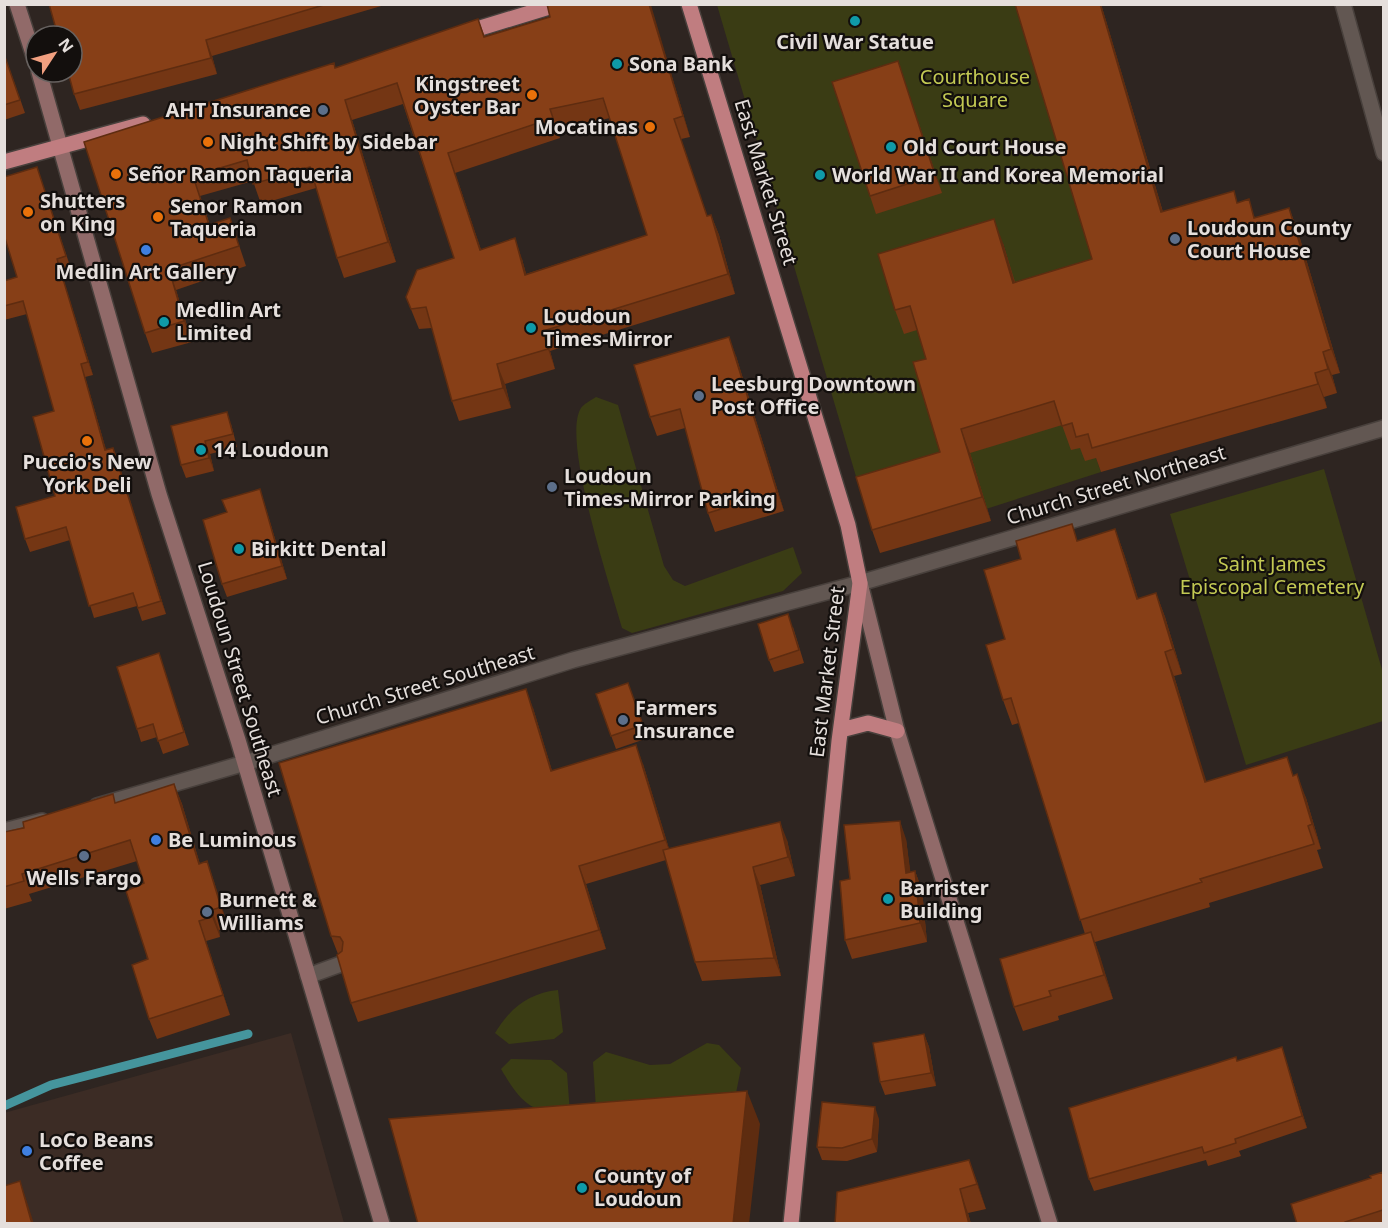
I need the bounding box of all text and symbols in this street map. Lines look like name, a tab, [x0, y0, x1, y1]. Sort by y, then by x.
marker: Civil War Statue	[848, 14, 862, 28]
north arrow	[24, 24, 84, 84]
place label: Civil War Statue	[776, 28, 934, 55]
text: N	[53, 33, 79, 57]
place label: Sona Bank	[629, 50, 734, 77]
marker: Sona Bank	[610, 57, 624, 71]
park label: Courthouse Square	[920, 63, 1030, 113]
place label: Kingstreet Oyster Bar	[414, 70, 520, 120]
marker: Kingstreet Oyster Bar	[525, 88, 539, 102]
place label: AHT Insurance	[166, 96, 311, 123]
street label: East Market Street	[728, 96, 805, 268]
marker: AHT Insurance	[316, 103, 330, 117]
place label: Mocatinas	[535, 113, 638, 140]
marker: Mocatinas	[643, 120, 657, 134]
place label: Night Shift by Sidebar	[220, 128, 437, 155]
place label: Old Court House	[903, 133, 1067, 160]
marker: Night Shift by Sidebar	[201, 135, 215, 149]
marker: Old Court House	[884, 140, 898, 154]
place label: Señor Ramon Taqueria	[128, 160, 352, 187]
place label: World War II and Korea Memorial	[832, 161, 1164, 188]
marker: Señor Ramon Taqueria	[109, 167, 123, 181]
marker: World War II and Korea Memorial	[813, 168, 827, 182]
place label: Shutters on King	[40, 187, 125, 237]
place label: Senor Ramon Taqueria	[170, 192, 303, 242]
marker: Shutters on King	[21, 205, 35, 219]
marker: Senor Ramon Taqueria	[151, 210, 165, 224]
place label: Loudoun County Court House	[1187, 214, 1352, 264]
marker: Loudoun County Court House	[1168, 232, 1182, 246]
marker: Medlin Art Gallery	[139, 243, 153, 257]
place label: Medlin Art Gallery	[56, 258, 237, 285]
place label: Medlin Art Limited	[176, 296, 281, 346]
place label: Loudoun Times-Mirror	[543, 302, 672, 352]
marker: Medlin Art Limited	[157, 315, 171, 329]
marker: Loudoun Times-Mirror	[524, 321, 538, 335]
place label: Leesburg Downtown Post Office	[711, 370, 916, 420]
marker: Leesburg Downtown Post Office	[692, 389, 706, 403]
marker: Puccio's New York Deli	[80, 434, 94, 448]
place label: 14 Loudoun	[213, 436, 329, 463]
street label: Church Street Northeast	[1003, 438, 1229, 531]
marker: 14 Loudoun	[194, 443, 208, 457]
place label: Puccio's New York Deli	[22, 448, 152, 498]
place label: Loudoun Times-Mirror Parking	[564, 462, 776, 512]
marker: Loudoun Times-Mirror Parking	[545, 480, 559, 494]
place label: Birkitt Dental	[251, 535, 386, 562]
marker: Birkitt Dental	[232, 542, 246, 556]
park label: Saint James Episcopal Cemetery	[1180, 550, 1365, 600]
street label: Loudoun Street Southeast	[192, 558, 289, 800]
street label: East Market Street	[803, 585, 850, 759]
street label: Church Street Southeast	[312, 638, 538, 731]
place label: Farmers Insurance	[635, 694, 735, 744]
marker: Farmers Insurance	[616, 713, 630, 727]
place label: Be Luminous	[168, 826, 297, 853]
marker: Be Luminous	[149, 833, 163, 847]
marker: Wells Fargo	[77, 849, 91, 863]
place label: Wells Fargo	[27, 864, 141, 891]
place label: Barrister Building	[900, 874, 989, 924]
place label: Burnett & Williams	[219, 886, 317, 936]
marker: Barrister Building	[881, 892, 895, 906]
marker: Burnett & Williams	[200, 905, 214, 919]
place label: LoCo Beans Coffee	[39, 1126, 153, 1176]
marker: LoCo Beans Coffee	[20, 1144, 34, 1158]
place label: County of Loudoun	[594, 1162, 692, 1212]
marker: County of Loudoun	[575, 1181, 589, 1195]

